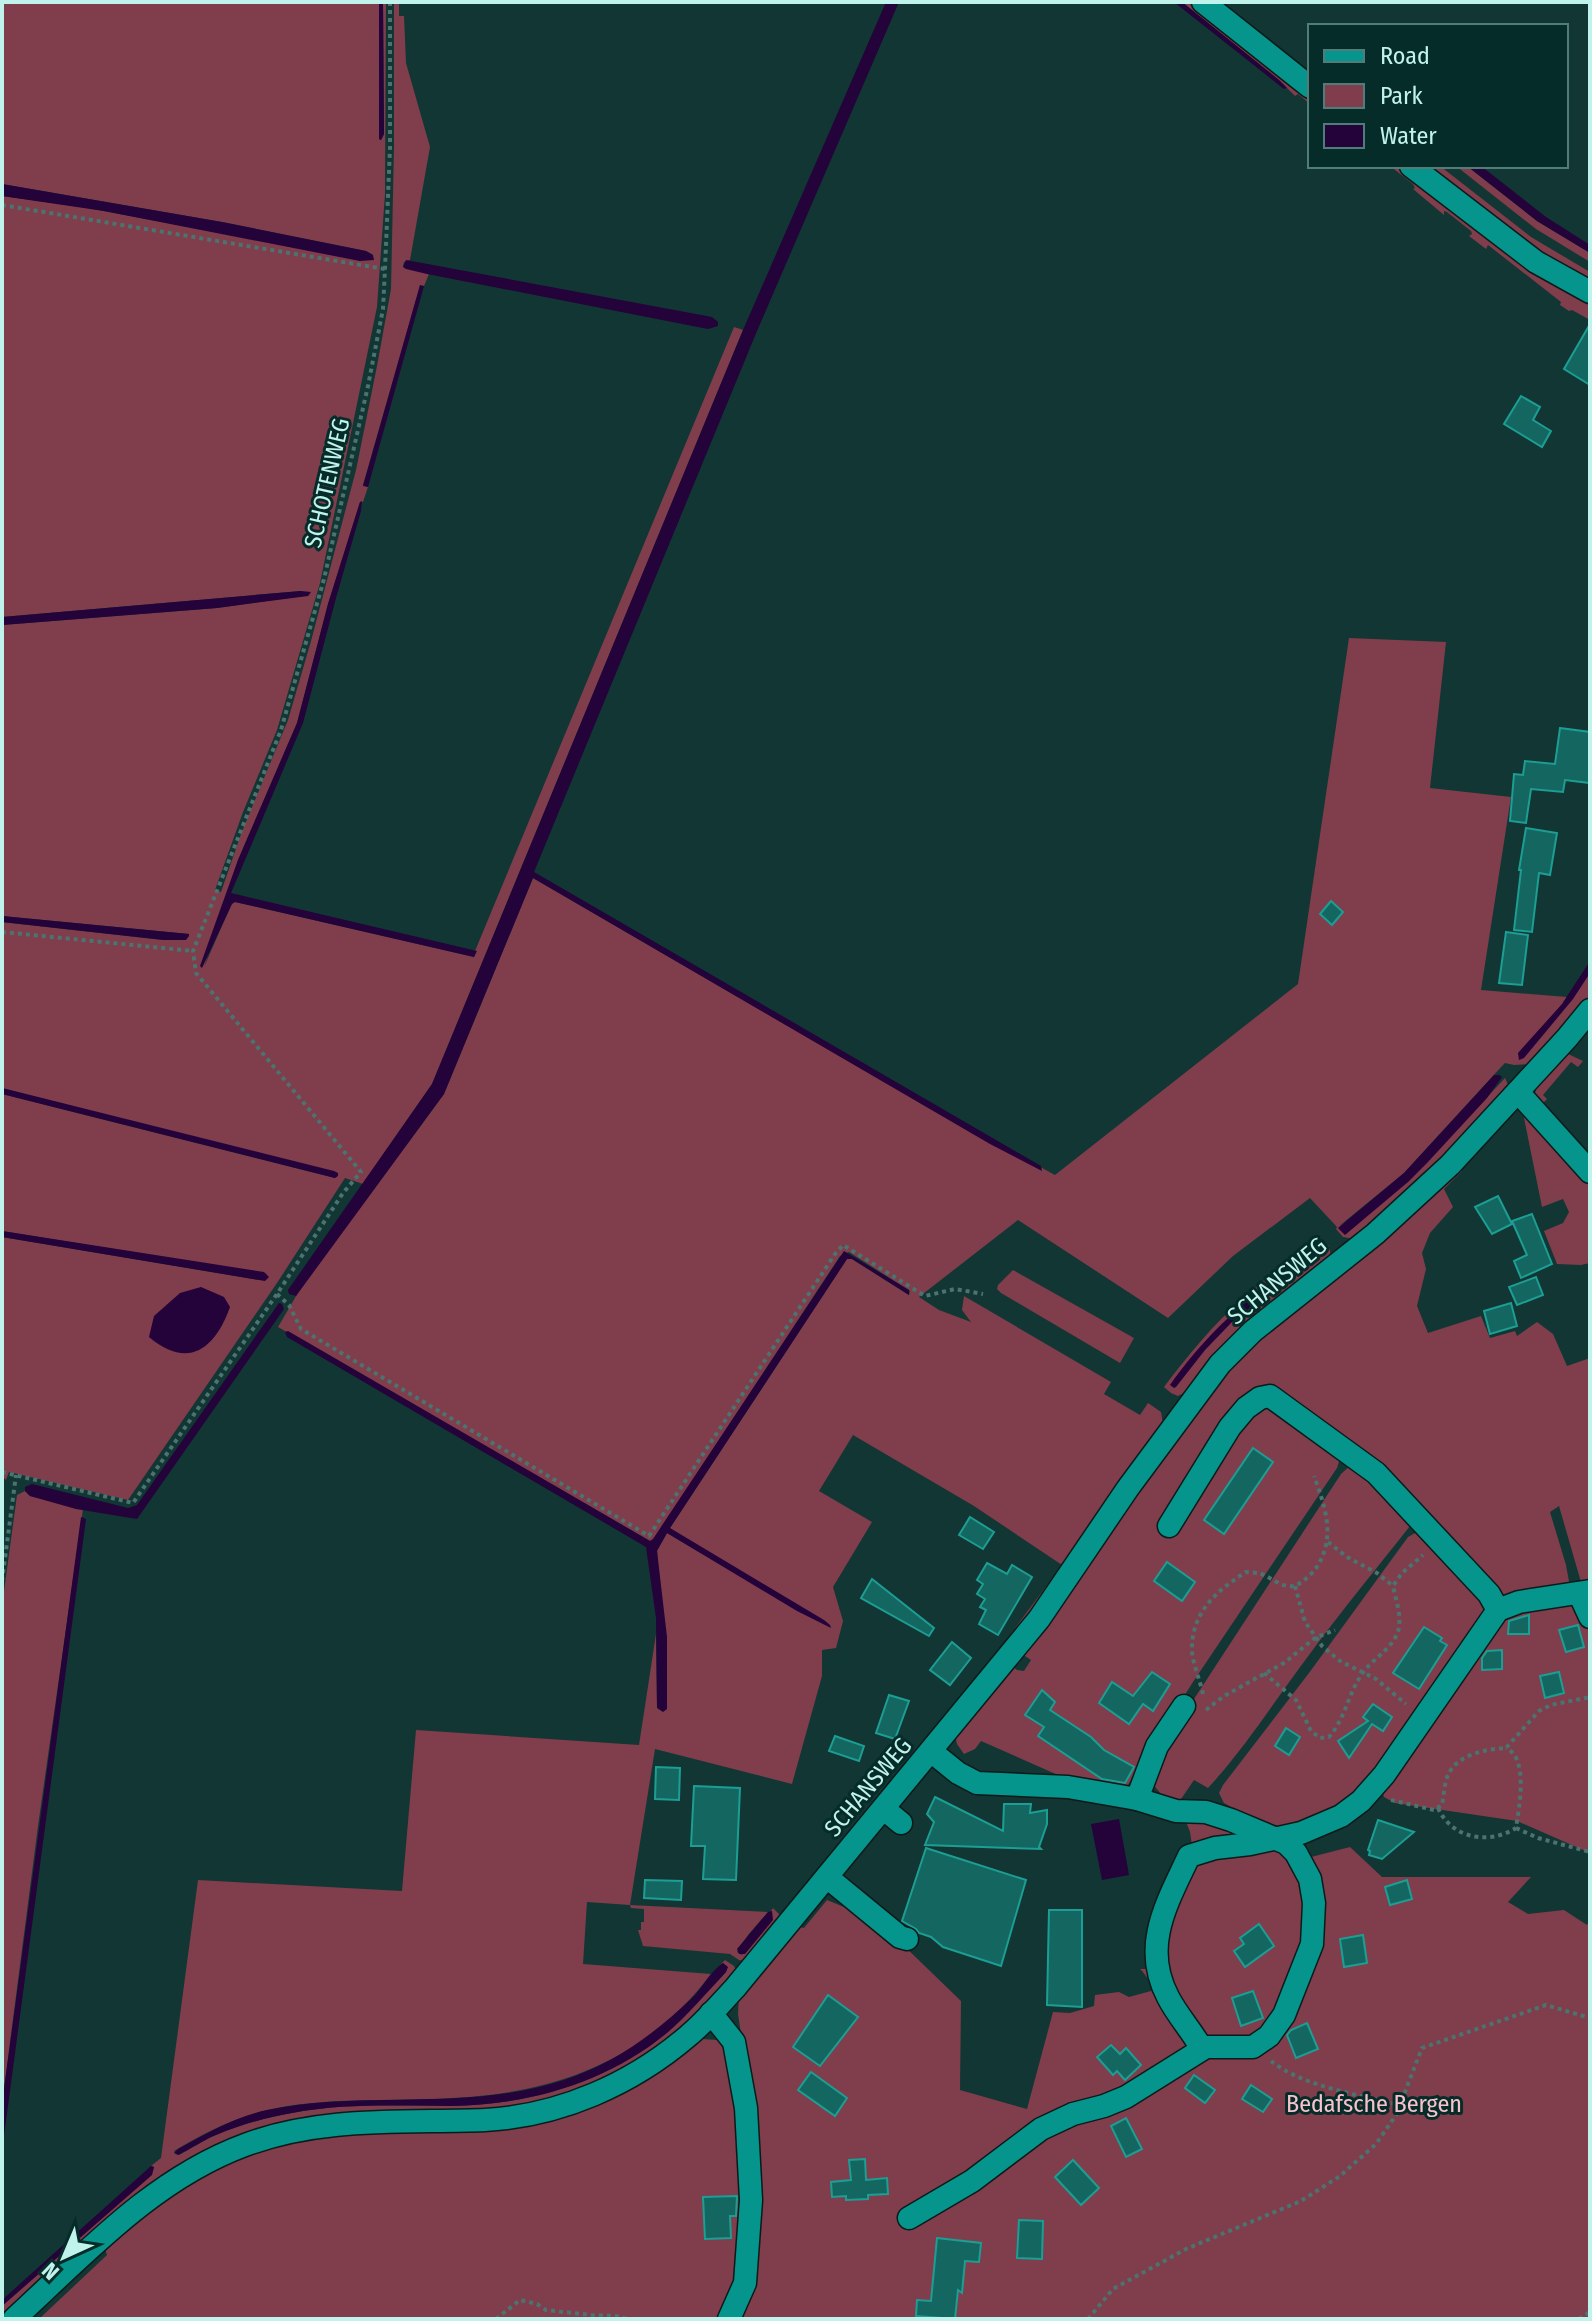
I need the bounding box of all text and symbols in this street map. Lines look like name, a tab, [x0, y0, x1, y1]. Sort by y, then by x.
legend	[1308, 24, 1568, 168]
text: Road	[1380, 42, 1430, 70]
text: Park	[1380, 82, 1423, 110]
text: Water	[1380, 122, 1437, 150]
street label: SCHOTENWEG	[298, 415, 356, 551]
street label: SCHANSWEG	[1222, 1232, 1332, 1330]
street label: SCHANSWEG	[819, 1732, 917, 1842]
park label: Bedafsche Bergen	[1286, 2090, 1462, 2118]
north arrow	[24, 2217, 104, 2297]
text: N	[36, 2257, 65, 2285]

